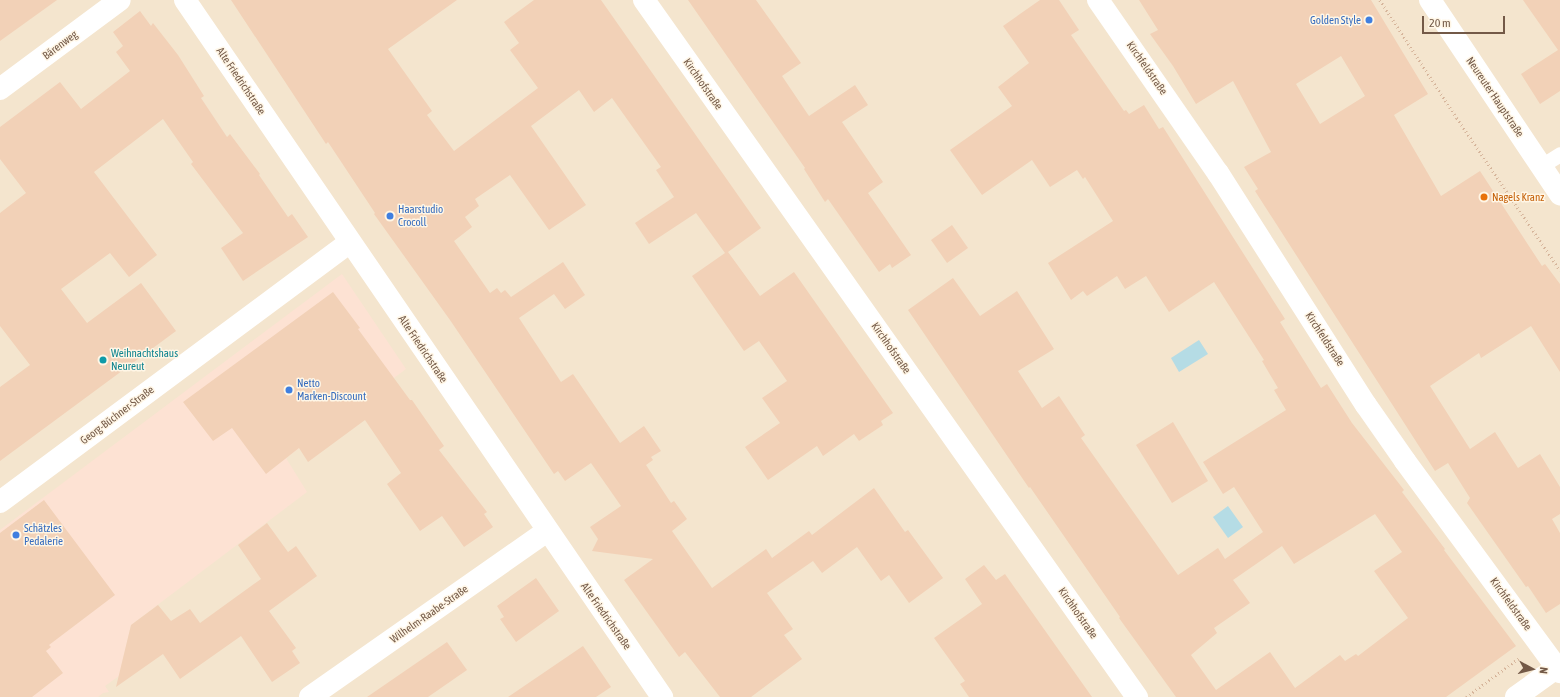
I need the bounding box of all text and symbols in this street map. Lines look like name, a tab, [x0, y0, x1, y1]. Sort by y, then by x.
scale bar	[1424, 8, 1507, 34]
place label: Golden Style	[1310, 13, 1361, 27]
marker: Golden Style	[1364, 15, 1374, 25]
text: 20 m	[1429, 16, 1451, 30]
street label: Bärenweg	[40, 28, 80, 62]
street label: Kirchfeldstraße	[1124, 39, 1170, 97]
street label: Alte Friedrichstraße	[214, 45, 268, 117]
street label: Neureuter Hauptstraße	[1463, 54, 1527, 140]
street label: Kirchhofstraße	[681, 56, 725, 112]
place label: Nagels Kranz	[1492, 190, 1544, 204]
marker: Nagels Kranz	[1479, 192, 1489, 202]
place label: Haarstudio Crocoll	[398, 203, 443, 229]
marker: Haarstudio Crocoll	[385, 211, 395, 221]
street label: Kirchfeldstraße	[1303, 309, 1347, 369]
street label: Alte Friedrichstraße	[396, 313, 450, 385]
street label: Kirchhofstraße	[869, 320, 913, 376]
place label: Weihnachtshaus Neureut	[111, 347, 178, 373]
marker: Weihnachtshaus Neureut	[98, 355, 108, 365]
place label: Netto Marken-Discount	[297, 377, 366, 403]
street label: Georg-Büchner-Straße	[78, 383, 156, 447]
marker: Netto Marken-Discount	[284, 385, 294, 395]
place label: Schätzles Pedalerie	[24, 522, 63, 548]
marker: Schätzles Pedalerie	[11, 530, 21, 540]
street label: Kirchfeldstraße	[1487, 575, 1535, 633]
street label: Alte Friedrichstraße	[578, 580, 634, 652]
street label: Wilhelm-Raabe-Straße	[387, 582, 471, 646]
street label: Kirchhofstraße	[1056, 585, 1100, 641]
north arrow	[1512, 649, 1552, 689]
text: N	[1538, 667, 1550, 674]

